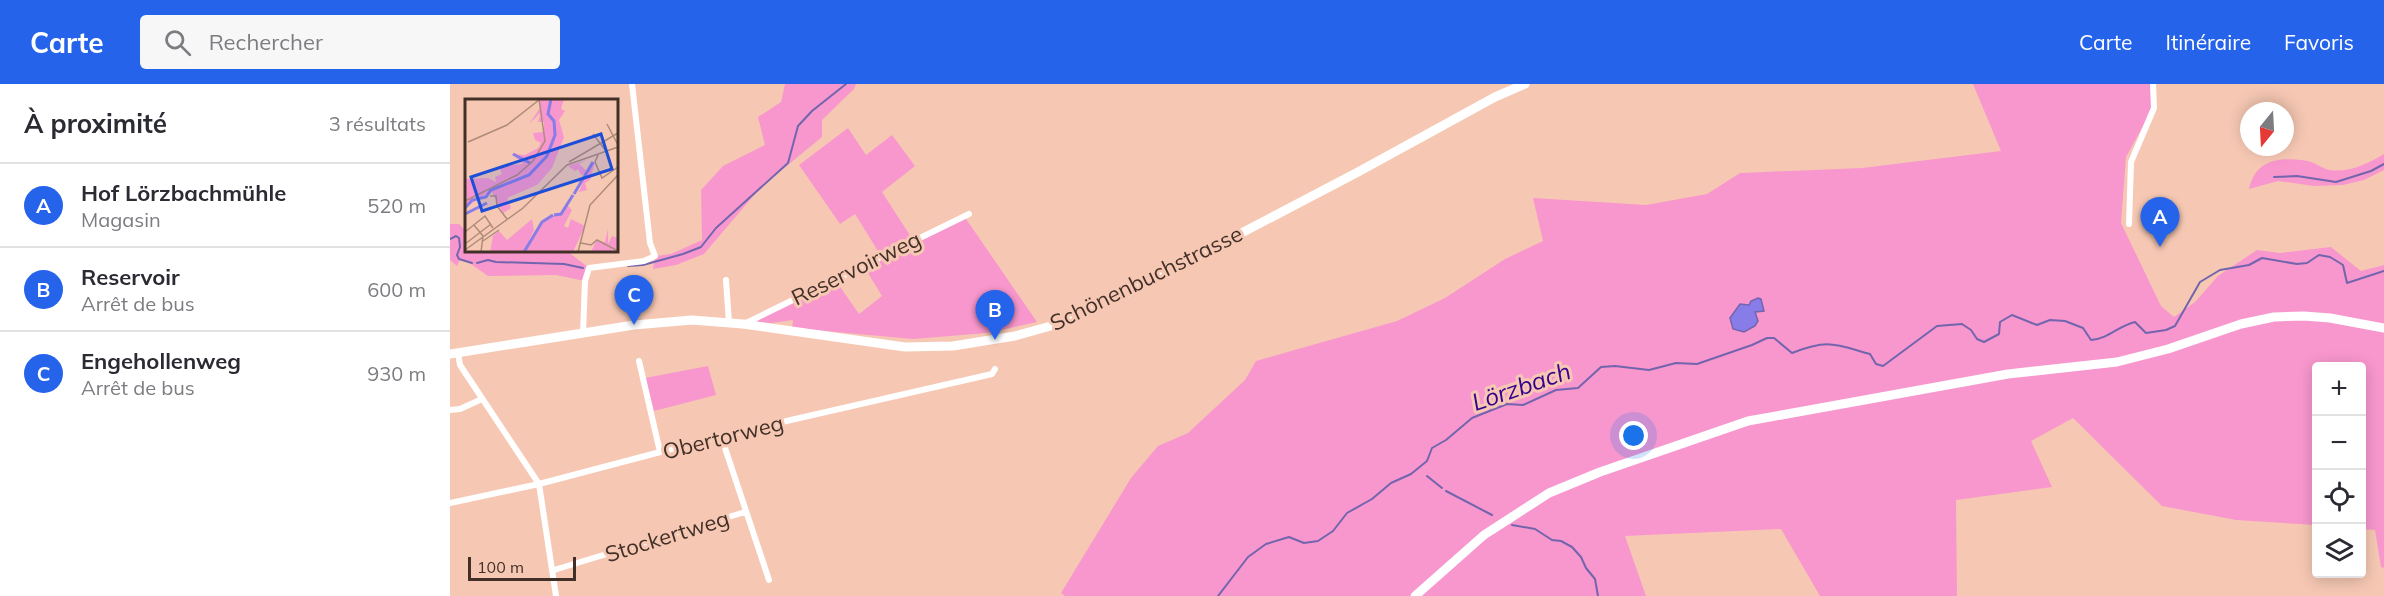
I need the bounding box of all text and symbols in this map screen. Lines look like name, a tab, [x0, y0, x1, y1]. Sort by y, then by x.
search box	[140, 15, 560, 69]
text: Carte	[30, 25, 104, 60]
icon: search	[161, 26, 194, 59]
text: Rechercher	[209, 28, 323, 56]
text: Carte	[2079, 29, 2133, 55]
text: Itinéraire	[2166, 29, 2251, 55]
text: Favoris	[2284, 29, 2354, 55]
inset map	[465, 99, 618, 252]
north arrow	[2240, 102, 2294, 156]
text: À proximité	[24, 107, 167, 140]
text: 3 résultats	[329, 111, 426, 136]
text: Hof Lörzbachmühle	[81, 179, 286, 207]
text: A	[36, 193, 51, 218]
text: 520 m	[367, 193, 426, 218]
pin: A	[2140, 198, 2180, 247]
text: Magasin	[81, 207, 161, 232]
street label: Schönenbuchstrasse	[1045, 219, 1247, 337]
street label: Reservoirweg	[787, 225, 925, 311]
text: Reservoir	[81, 263, 180, 291]
pin: C	[614, 276, 654, 325]
text: B	[37, 277, 50, 302]
text: 600 m	[367, 277, 426, 302]
pin: B	[976, 290, 1014, 340]
text: Arrêt de bus	[81, 291, 195, 316]
text: Engehollenweg	[81, 347, 241, 375]
water label: Lörzbach	[1468, 355, 1574, 417]
text: C	[37, 361, 50, 386]
text: 930 m	[367, 361, 426, 386]
map controls	[2312, 362, 2366, 578]
button: +	[2312, 362, 2366, 416]
text: Arrêt de bus	[81, 375, 195, 400]
street label: Obertorweg	[660, 408, 786, 466]
button: −	[2312, 416, 2366, 470]
your location	[1619, 421, 1648, 450]
button: locate	[2312, 470, 2366, 524]
street label: Stockertweg	[602, 504, 732, 568]
button: layers	[2312, 524, 2366, 578]
scale bar	[468, 554, 576, 582]
text: 100 m	[477, 557, 524, 577]

